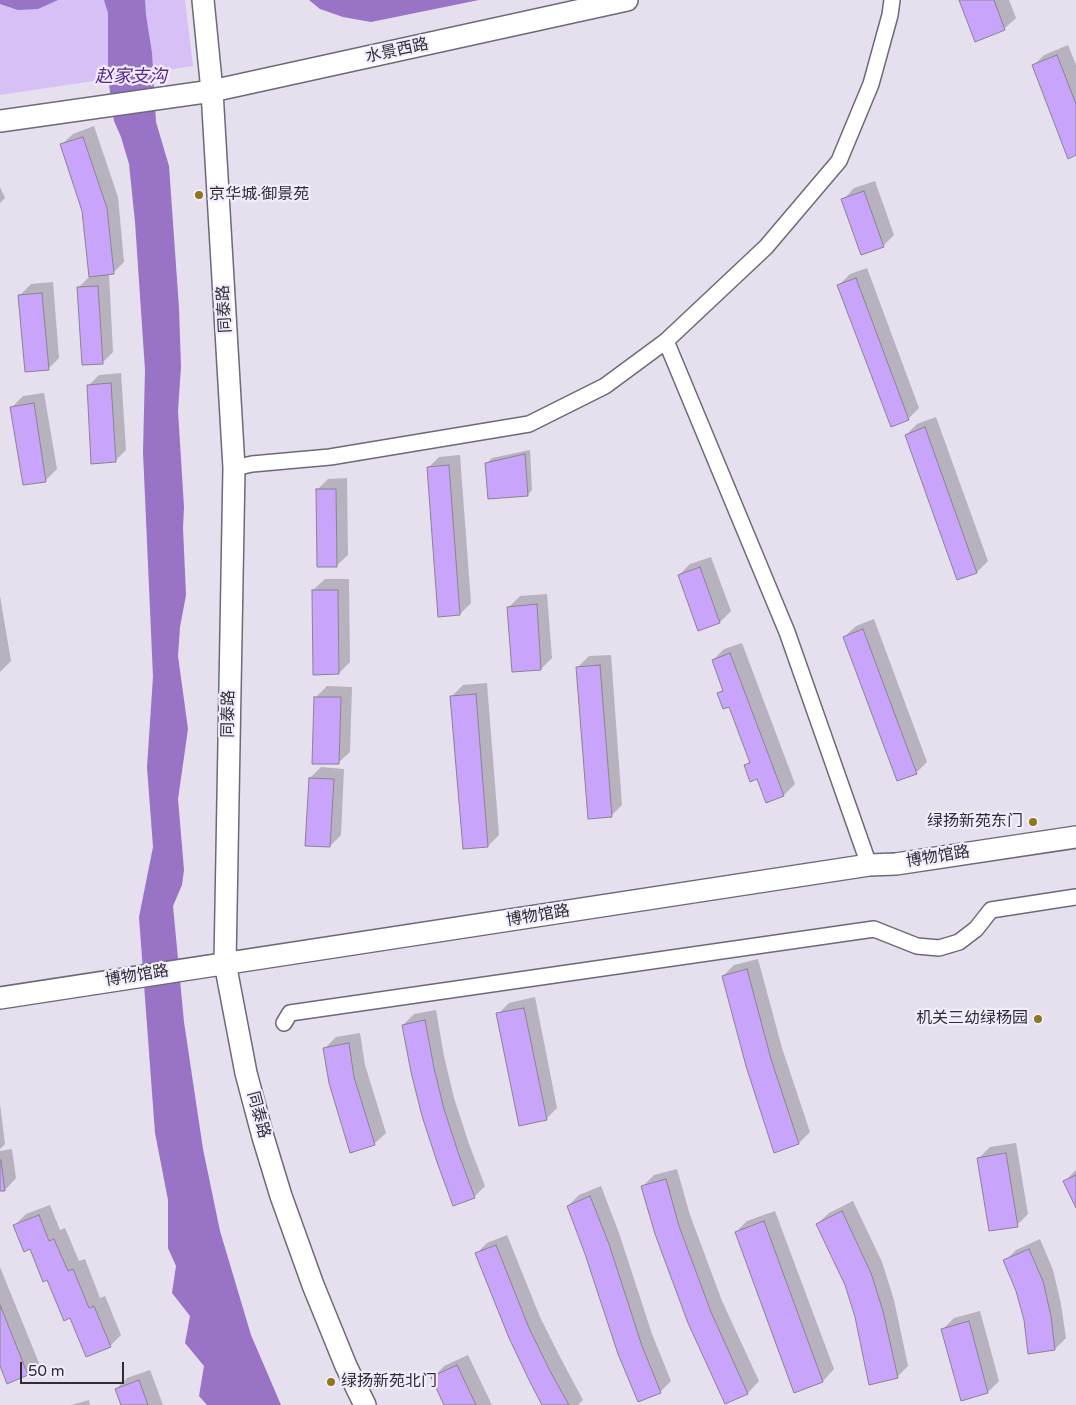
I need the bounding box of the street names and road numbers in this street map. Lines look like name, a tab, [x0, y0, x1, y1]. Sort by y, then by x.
street label: 水景西路	[364, 35, 430, 67]
street label: 同泰路	[214, 285, 236, 333]
street label: 同泰路	[219, 690, 239, 738]
street label: 博物馆路	[905, 843, 971, 871]
street label: 博物馆路	[505, 902, 571, 930]
street label: 博物馆路	[104, 962, 170, 990]
street label: 同泰路	[243, 1089, 273, 1141]

